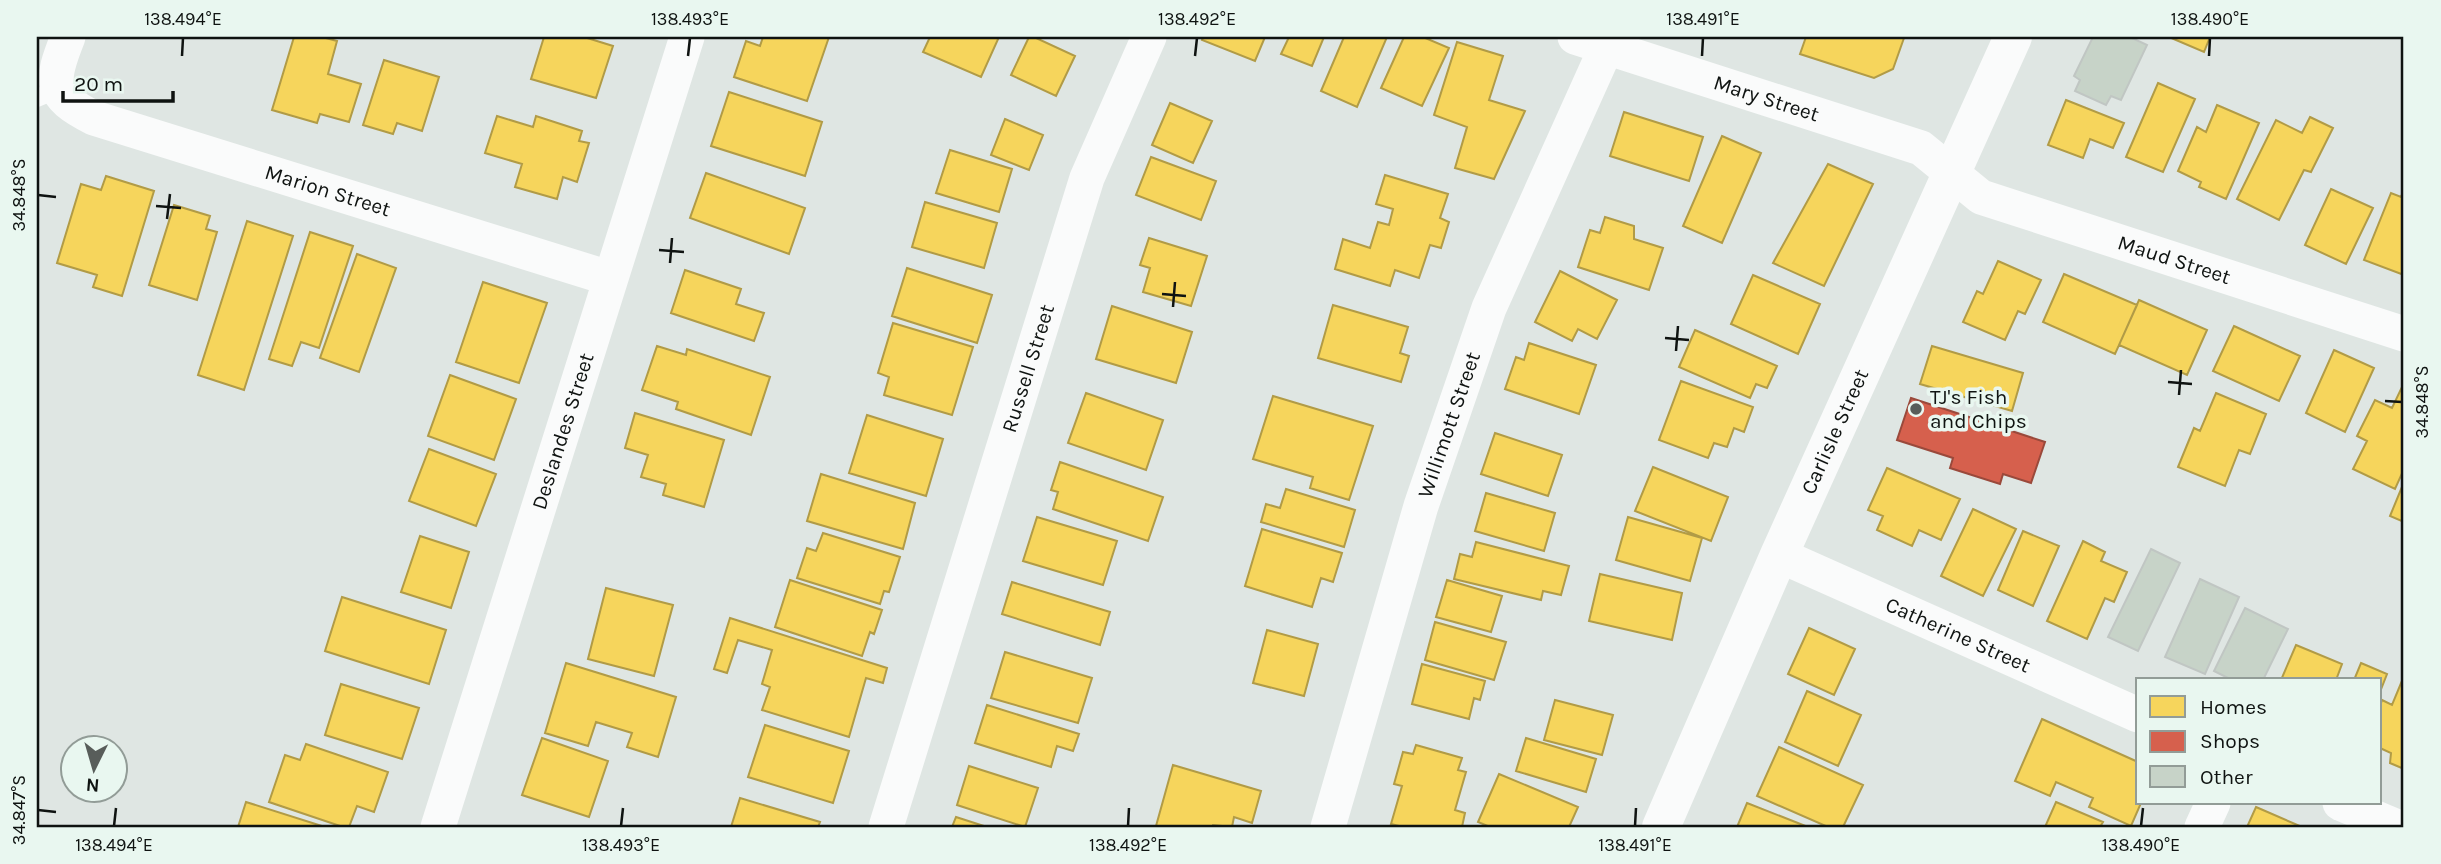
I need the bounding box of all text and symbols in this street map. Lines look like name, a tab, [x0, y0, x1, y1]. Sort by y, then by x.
text: 138.494°E	[144, 8, 222, 30]
text: 138.493°E	[651, 8, 729, 30]
text: 138.492°E	[1158, 8, 1236, 30]
text: 138.491°E	[1666, 8, 1740, 30]
text: 138.490°E	[2171, 8, 2249, 30]
scale bar	[63, 60, 173, 104]
street label: Mary Street	[1711, 70, 1822, 127]
text: 20 m	[74, 72, 123, 96]
text: 34.848°S	[8, 158, 30, 232]
street label: Marion Street	[262, 160, 394, 221]
street label: Maud Street	[2115, 230, 2234, 289]
street label: Russell Street	[997, 301, 1059, 436]
street label: Willimott Street	[1413, 349, 1485, 501]
street label: Deslandes Street	[527, 350, 599, 512]
street label: Carlisle Street	[1796, 365, 1873, 498]
text: 34.848°S	[2411, 365, 2433, 439]
place label: TJ's Fish and Chips	[1930, 385, 2027, 433]
marker: TJ's Fish and Chips	[1908, 401, 1924, 417]
street label: Catherine Street	[1882, 592, 2034, 678]
legend	[2136, 678, 2382, 804]
text: Homes	[2200, 695, 2267, 719]
text: Shops	[2200, 729, 2260, 753]
north arrow	[60, 734, 130, 804]
text: Other	[2200, 765, 2253, 789]
text: N	[85, 773, 100, 796]
text: 34.847°S	[8, 775, 30, 845]
text: 138.494°E	[75, 834, 153, 856]
text: 138.493°E	[582, 834, 660, 856]
text: 138.492°E	[1089, 834, 1167, 856]
text: 138.491°E	[1598, 834, 1672, 856]
text: 138.490°E	[2102, 834, 2180, 856]

